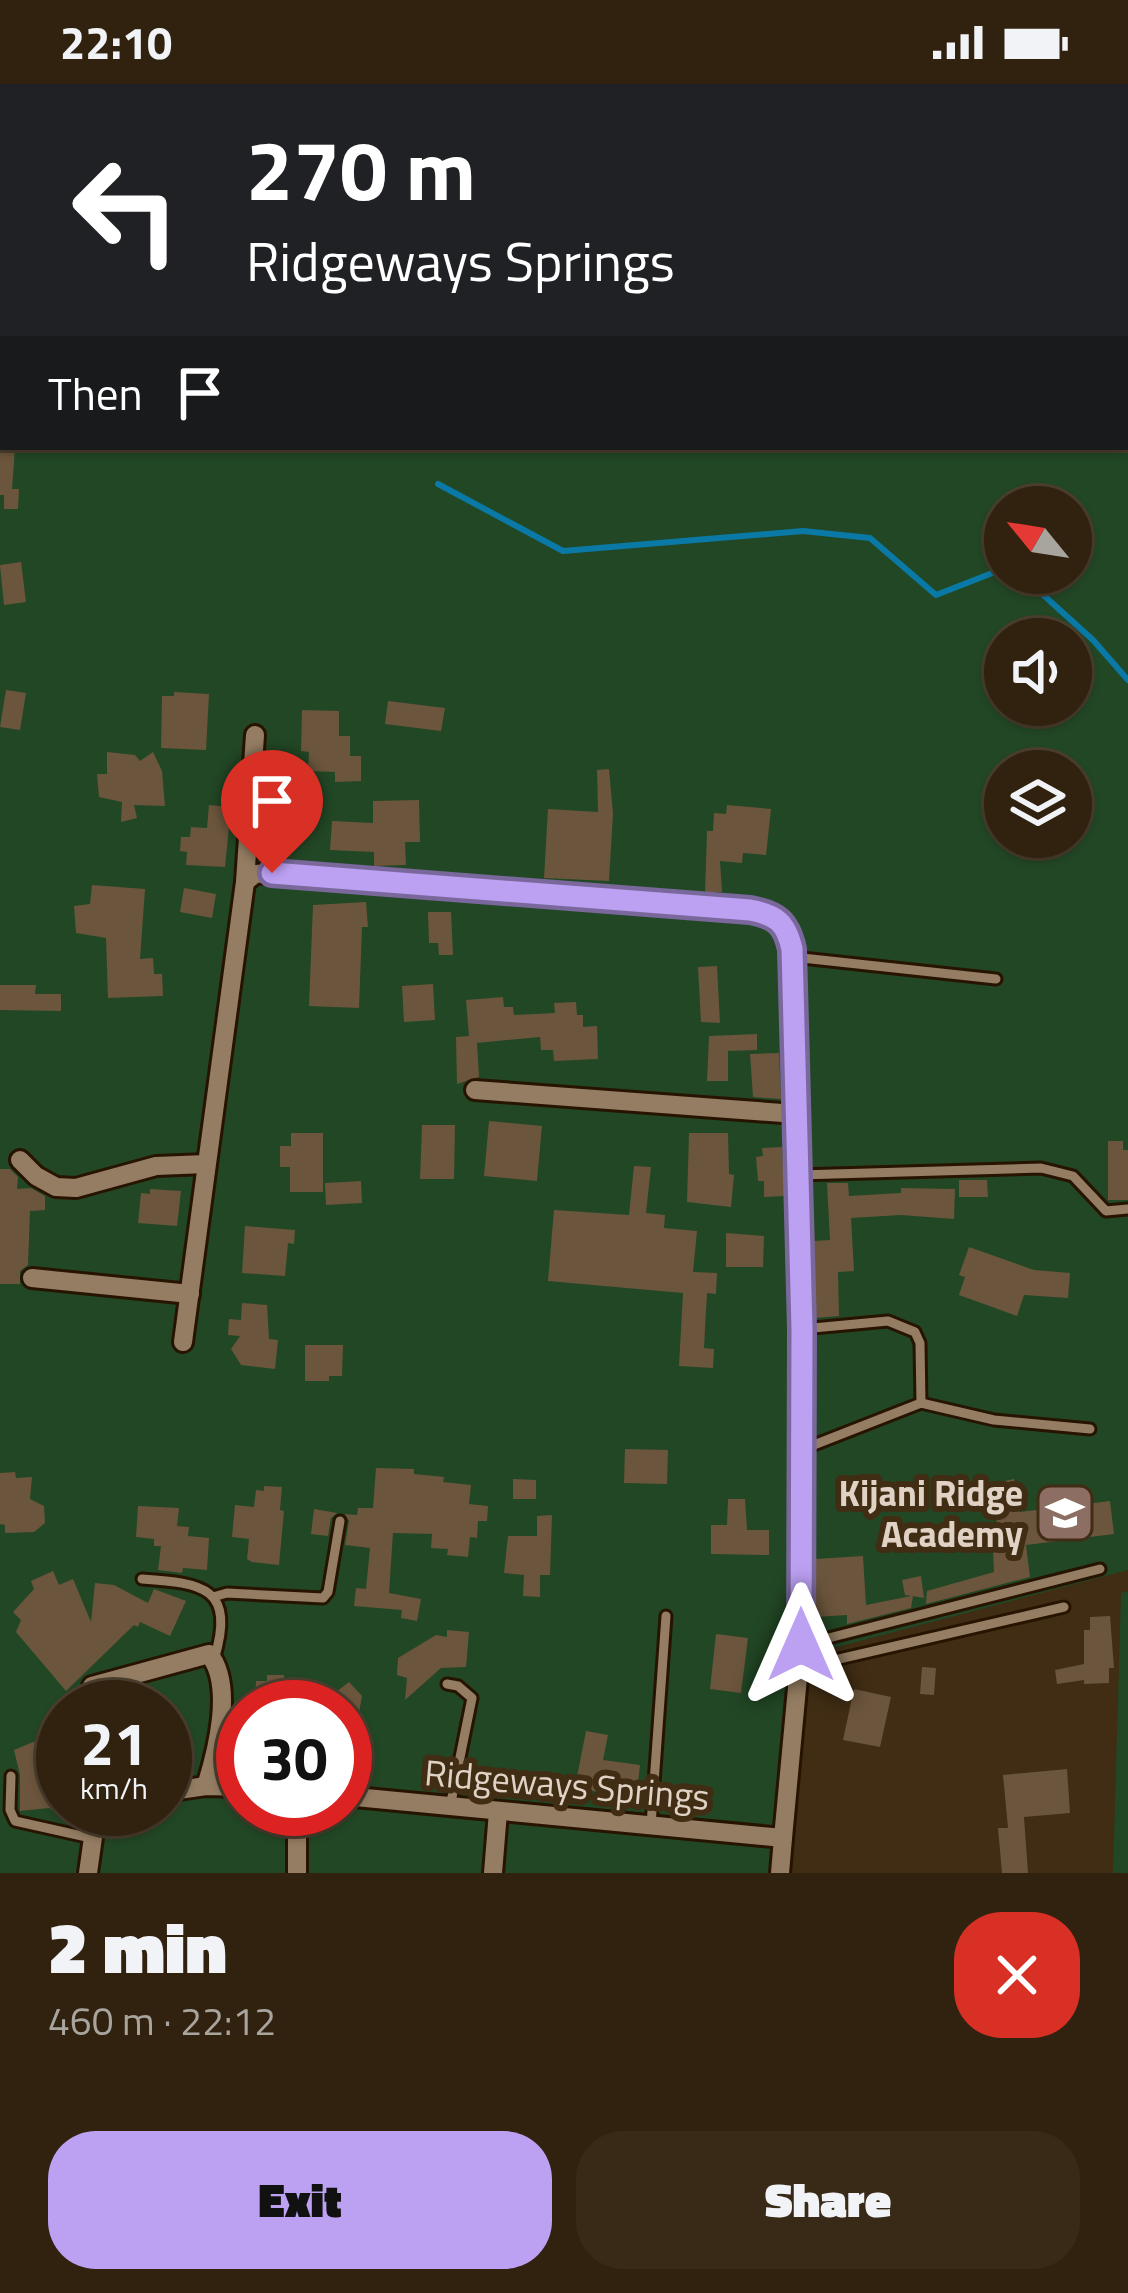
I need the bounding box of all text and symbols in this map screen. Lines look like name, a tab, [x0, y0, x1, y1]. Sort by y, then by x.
text: 22:10	[60, 8, 172, 76]
text: 270 m	[246, 105, 476, 233]
icon: left	[48, 132, 204, 288]
text: Ridgeways Springs	[246, 220, 675, 302]
text: Then	[48, 359, 143, 427]
icon: arrive	[167, 360, 233, 426]
north arrow	[984, 486, 1092, 594]
map controls	[984, 486, 1092, 858]
button: sound	[984, 618, 1092, 726]
pin	[221, 750, 323, 873]
button: layers	[984, 750, 1092, 858]
icon: arrive	[239, 768, 305, 834]
place label: Kijani Ridge Academy	[839, 1465, 1023, 1561]
school or university icon: Kijani Ridge Academy	[1034, 1482, 1096, 1544]
position arrow	[738, 1582, 864, 1708]
speed limit sign: 30	[216, 1680, 372, 1836]
text: 21	[80, 1697, 148, 1788]
street label: Ridgeways Springs	[422, 1744, 712, 1824]
text: km/h	[80, 1765, 148, 1811]
text: 2 min	[48, 1891, 227, 2001]
button: close	[954, 1912, 1080, 2038]
text: 460 m · 22:12	[48, 1991, 276, 2050]
button: Exit	[48, 2131, 552, 2269]
button: Share	[576, 2131, 1080, 2269]

